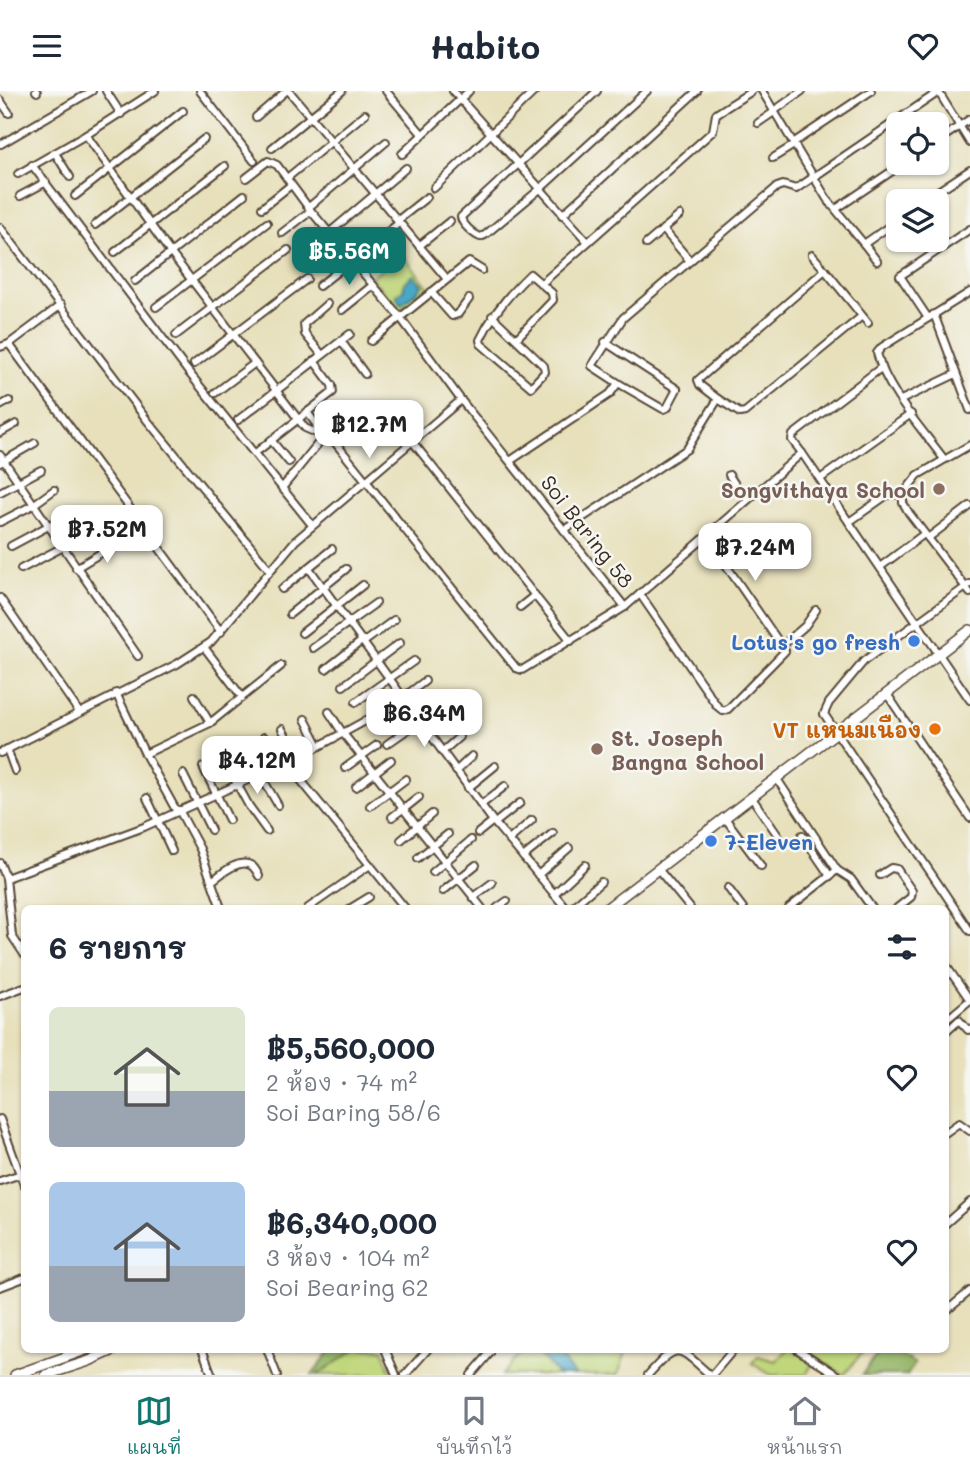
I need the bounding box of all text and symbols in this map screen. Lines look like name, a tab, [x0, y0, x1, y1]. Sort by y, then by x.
text: Habito	[430, 25, 540, 67]
icon: menu	[28, 27, 66, 65]
icon: heart	[904, 27, 942, 65]
map controls	[886, 112, 949, 252]
button: locate	[886, 112, 949, 175]
button: layers	[886, 189, 949, 252]
pin: ฿5.56M	[292, 227, 406, 287]
text: ฿5.56M	[308, 235, 390, 265]
pin: ฿12.7M	[312, 401, 426, 460]
text: ฿12.7M	[330, 408, 408, 438]
street label: Soi Baring 58	[535, 469, 641, 593]
place label: Songvithaya School	[721, 476, 925, 504]
marker: Songvithaya School	[931, 481, 947, 497]
pin: ฿7.52M	[50, 505, 164, 565]
text: ฿7.52M	[67, 513, 147, 543]
pin: ฿7.24M	[698, 524, 812, 583]
text: ฿7.24M	[714, 531, 796, 561]
place label: Lotus's go fresh	[731, 628, 900, 655]
marker: Lotus's go fresh	[906, 633, 922, 649]
pin: ฿6.34M	[367, 689, 481, 749]
text: ฿6.34M	[382, 697, 466, 727]
place label: VT แหนมเนือง	[773, 714, 921, 743]
marker: VT แหนมเนือง	[927, 721, 943, 737]
place label: St. Joseph Bangna School	[611, 724, 764, 775]
pin: ฿4.12M	[200, 737, 314, 796]
marker: St. Joseph Bangna School	[589, 741, 605, 757]
text: ฿4.12M	[218, 744, 296, 774]
place label: 7-Eleven	[725, 828, 813, 855]
marker: 7-Eleven	[703, 833, 719, 849]
text: 6 รายการ	[49, 927, 187, 967]
icon: filters	[883, 928, 921, 966]
text: ฿5,560,000	[266, 1027, 435, 1067]
icon: home	[105, 1035, 189, 1119]
icon: heart	[883, 1058, 921, 1096]
text: 2 ห้อง · 74 m²	[266, 1067, 417, 1097]
text: Soi Baring 58/6	[266, 1097, 441, 1127]
text: ฿6,340,000	[266, 1202, 437, 1242]
icon: home	[105, 1210, 189, 1294]
icon: heart	[883, 1233, 921, 1271]
text: 3 ห้อง · 104 m²	[266, 1242, 429, 1272]
text: Soi Bearing 62	[266, 1272, 429, 1302]
tab: แผนที่	[127, 1392, 181, 1459]
tab: บันทึกไว้	[436, 1392, 512, 1459]
tab: หน้าแรก	[767, 1392, 843, 1459]

